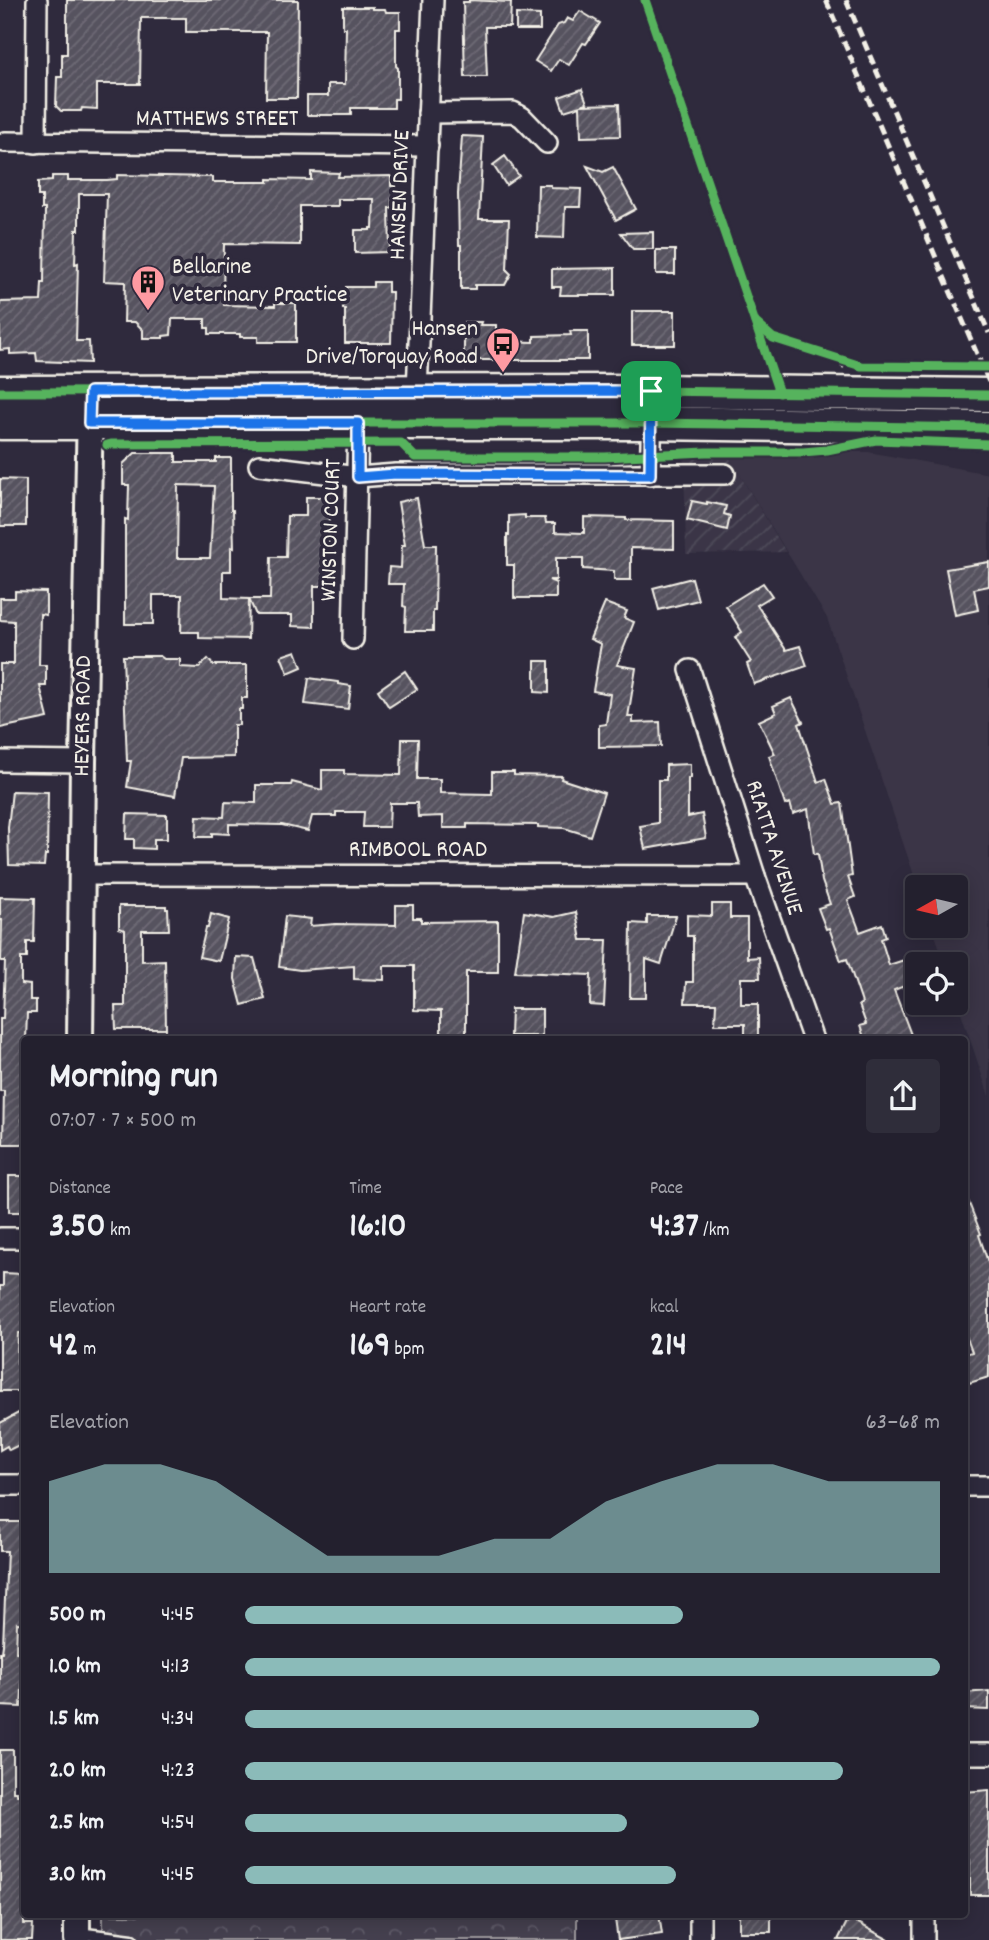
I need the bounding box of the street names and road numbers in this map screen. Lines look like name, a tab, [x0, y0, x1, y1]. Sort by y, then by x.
street label: MATTHEWS STREET	[136, 103, 299, 137]
street label: HANSEN DRIVE	[382, 129, 420, 261]
street label: WINSTON COURT	[313, 458, 351, 602]
street label: HEYERS ROAD	[66, 655, 102, 777]
street label: RIATTA AVENUE	[735, 776, 811, 920]
street label: RIMBOOL ROAD	[349, 834, 487, 868]

